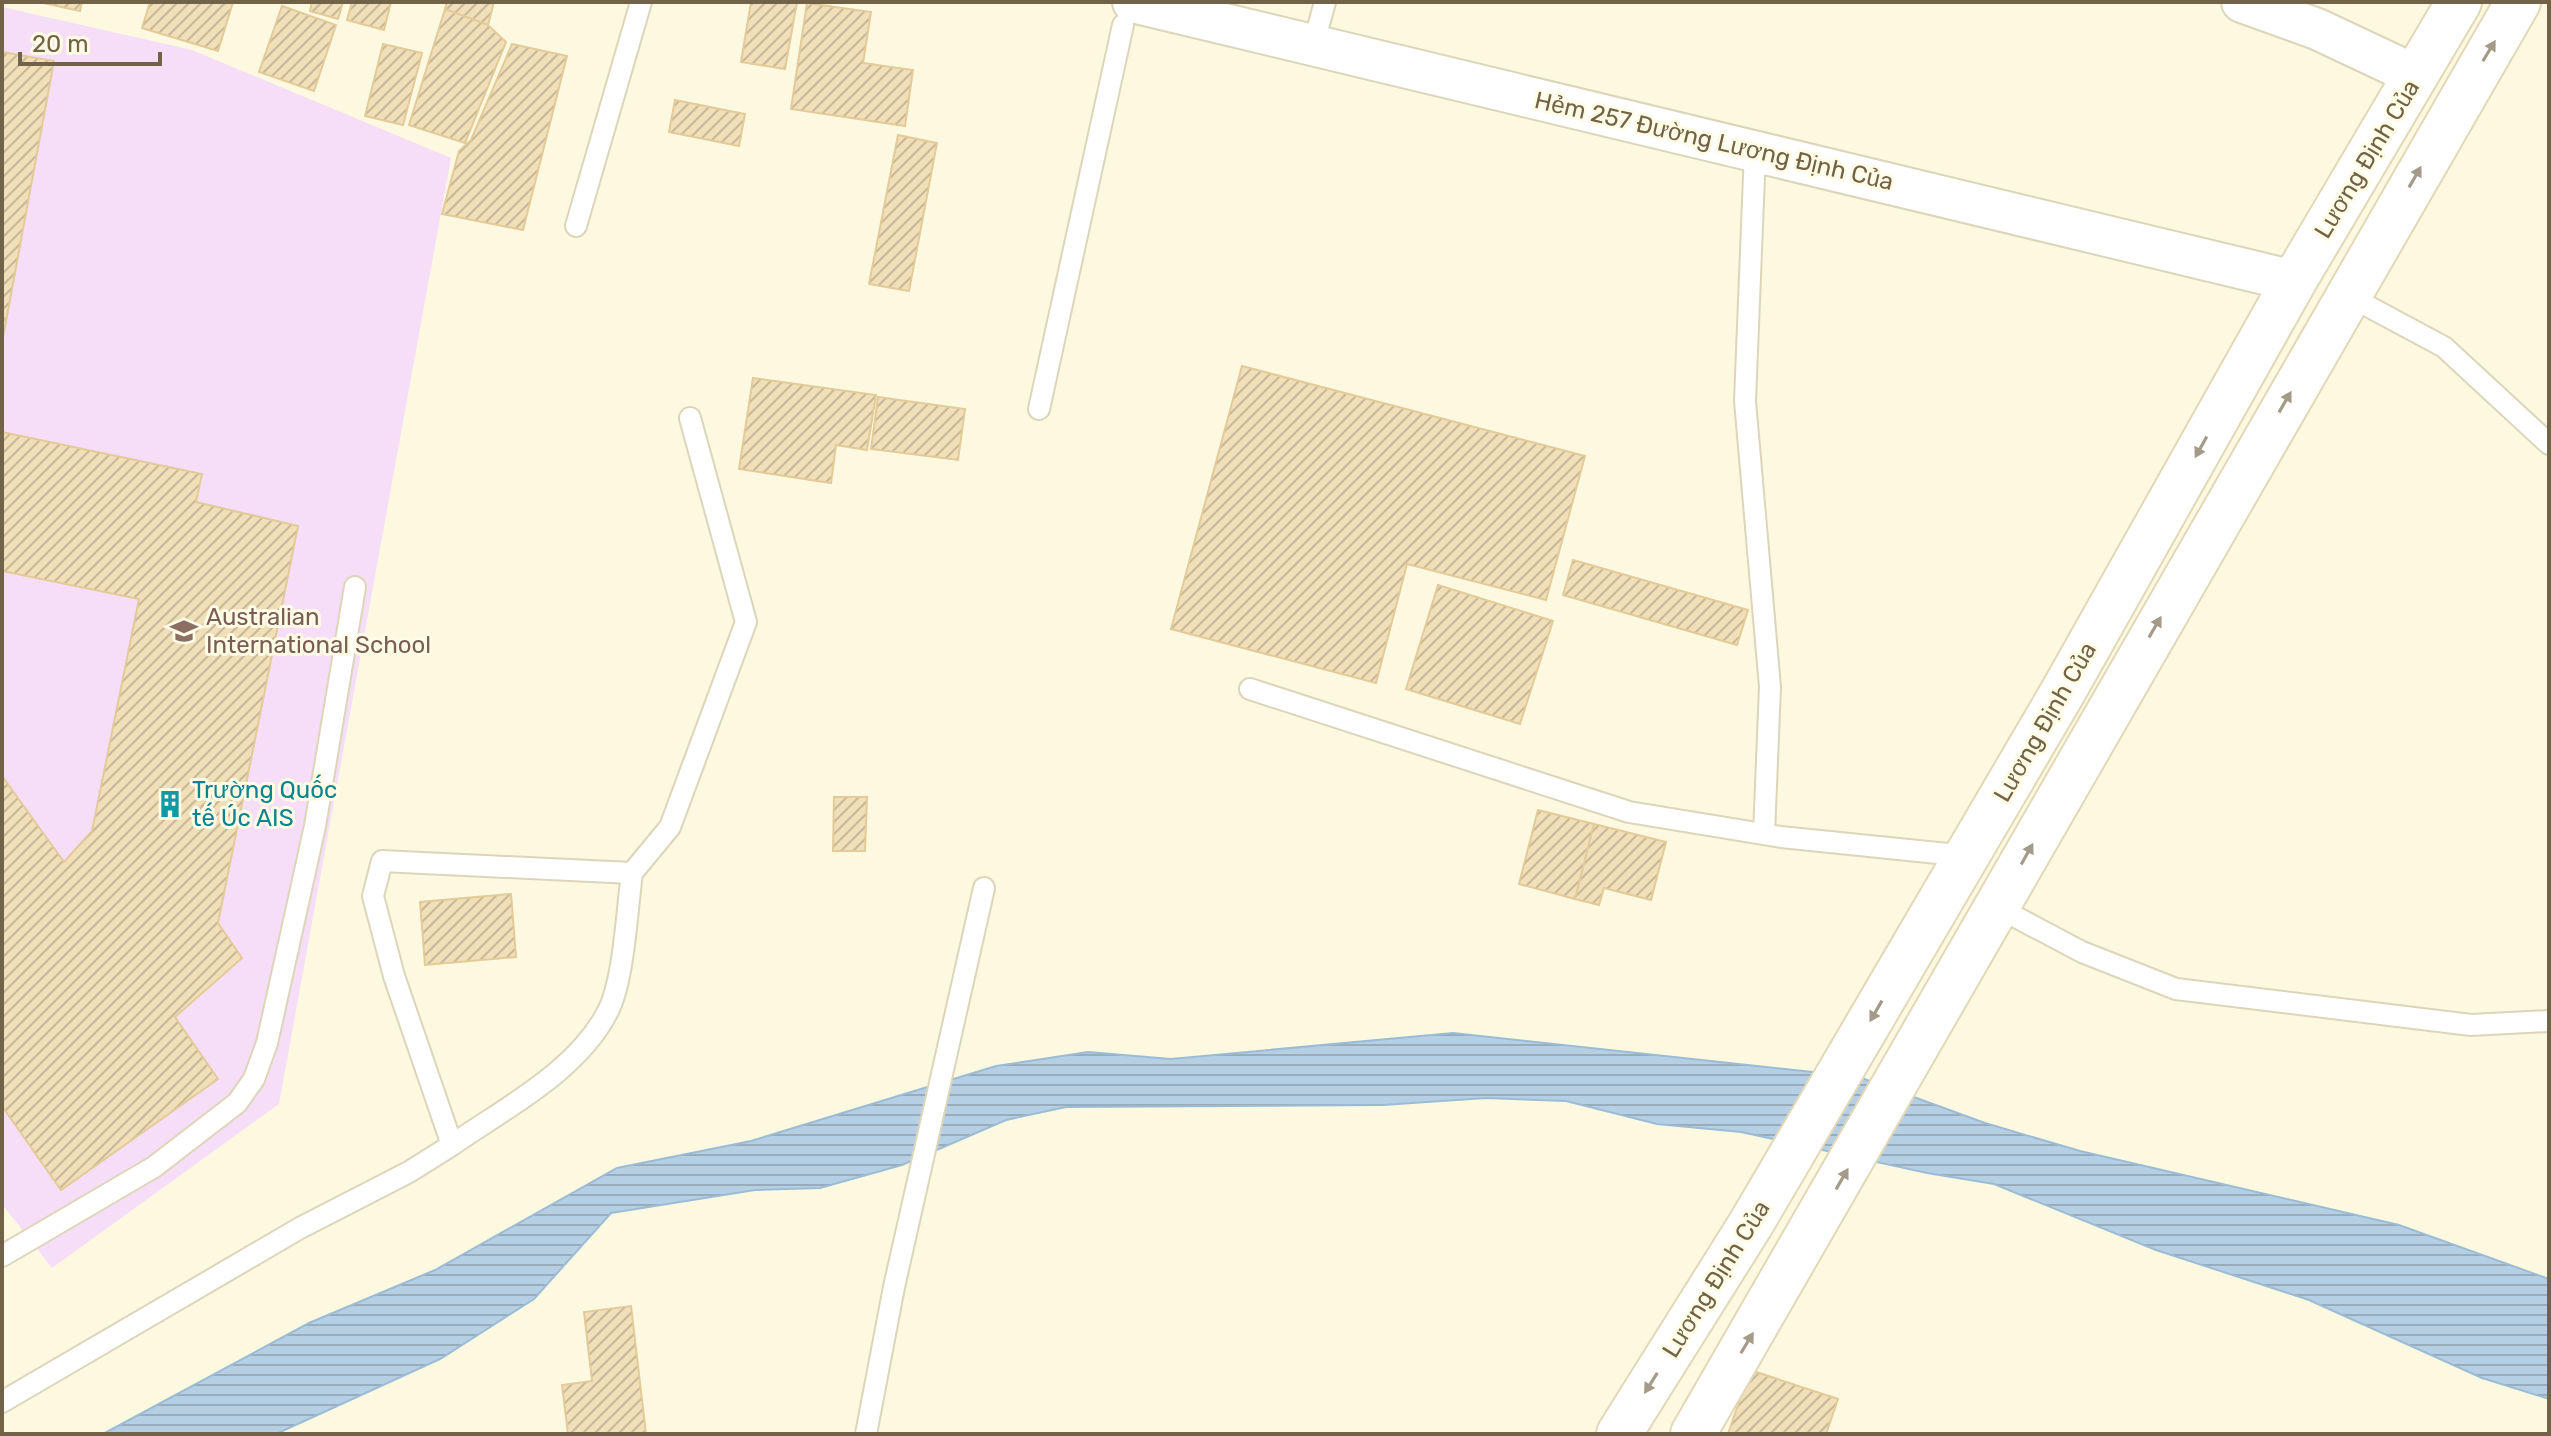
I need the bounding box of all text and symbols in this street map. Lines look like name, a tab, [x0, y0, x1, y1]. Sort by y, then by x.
scale bar	[20, 16, 160, 66]
text: 20 m	[32, 30, 89, 58]
one-way arrow	[2482, 40, 2496, 62]
street label: Lương Định Của	[2309, 75, 2425, 243]
street label: Hẻm 257 Đường Lương Định Của	[1532, 86, 1896, 196]
one-way arrow	[2408, 166, 2422, 188]
one-way arrow	[2278, 391, 2292, 413]
one-way arrow	[2194, 435, 2208, 458]
place label: Australian International School	[206, 603, 431, 659]
school or university icon: Australian International School	[169, 616, 199, 646]
one-way arrow	[2148, 616, 2162, 639]
street label: Lương Định Của	[1988, 637, 2102, 807]
place label: Trường Quốc tế Úc AIS	[192, 774, 337, 832]
building icon: Trường Quốc tế Úc AIS	[155, 789, 185, 819]
one-way arrow	[2020, 842, 2034, 865]
one-way arrow	[1869, 1000, 1883, 1023]
one-way arrow	[1835, 1168, 1849, 1190]
street label: Lương Định Của	[1656, 1195, 1776, 1363]
one-way arrow	[1740, 1332, 1754, 1354]
one-way arrow	[1644, 1372, 1658, 1394]

